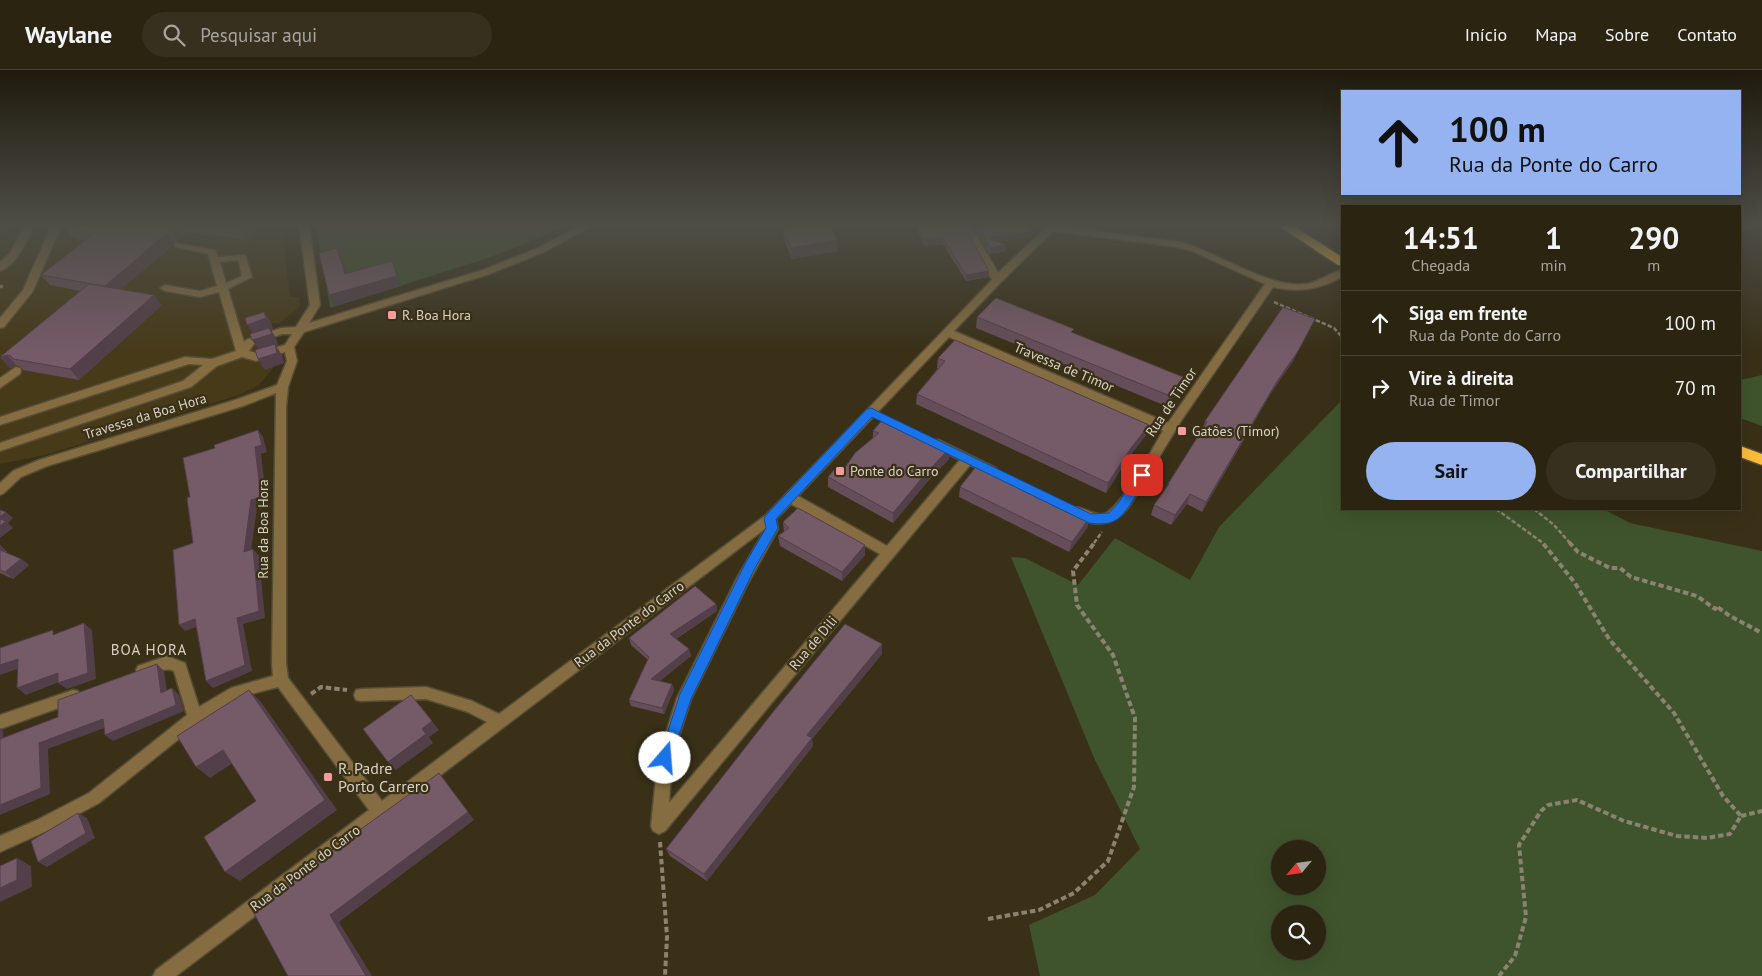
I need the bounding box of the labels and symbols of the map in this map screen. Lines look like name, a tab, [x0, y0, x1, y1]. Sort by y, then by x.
place label: R. Boa Hora	[402, 306, 471, 324]
marker: R. Boa Hora	[386, 309, 398, 321]
street label: Travessa de Timor	[1011, 338, 1117, 396]
street label: Rua de Timor	[1141, 364, 1201, 440]
street label: Travessa da Boa Hora	[81, 389, 209, 443]
place label: Gatões (Timor)	[1192, 422, 1279, 440]
marker: Gatões (Timor)	[1176, 425, 1188, 437]
pin	[1121, 454, 1163, 496]
place label: Ponte do Carro	[850, 462, 938, 480]
marker: Ponte do Carro	[834, 465, 846, 477]
street label: Rua da Boa Hora	[254, 479, 272, 579]
street label: Rua da Ponte do Carro	[570, 577, 688, 671]
street label: Rua de Dili	[785, 612, 841, 674]
district label: BOA HORA	[111, 640, 187, 659]
position arrow	[638, 731, 690, 783]
place label: R. Padre Porto Carrero	[338, 758, 429, 796]
marker: R. Padre Porto Carrero	[322, 771, 334, 783]
street label: Rua da Ponte do Carro	[246, 821, 364, 915]
north arrow	[1271, 840, 1326, 895]

